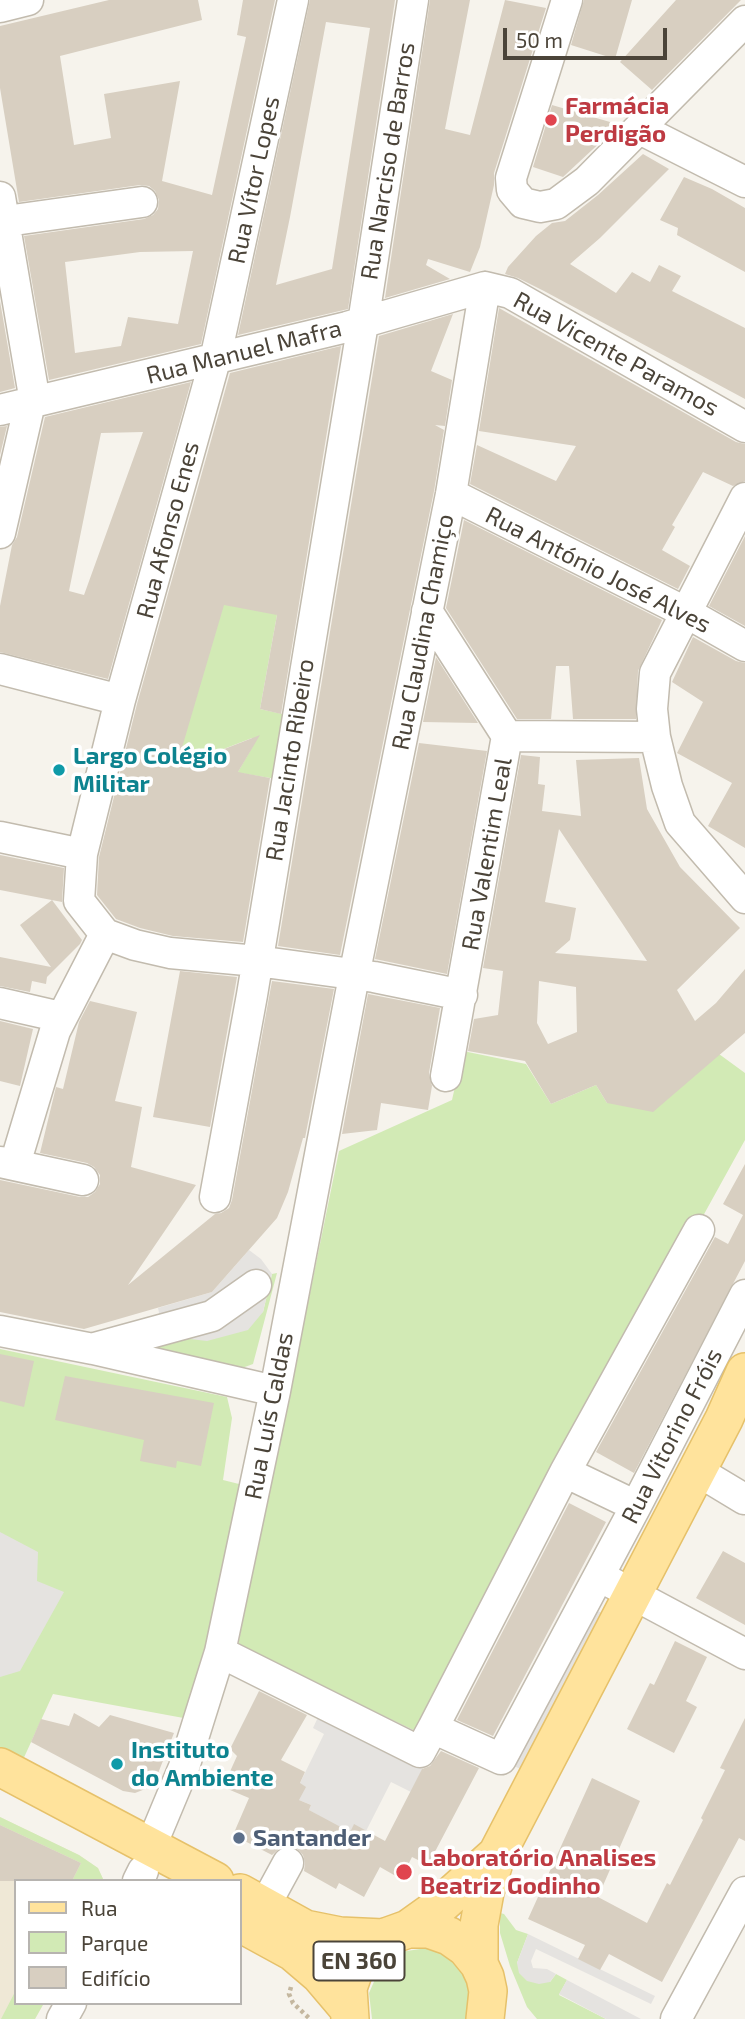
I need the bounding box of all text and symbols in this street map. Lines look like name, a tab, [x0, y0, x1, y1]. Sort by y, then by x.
scale bar	[507, 14, 672, 58]
text: 50 m	[516, 27, 563, 52]
street label: Rua Narciso de Barros	[355, 40, 421, 282]
place label: Farmácia Perdigão	[565, 92, 669, 148]
street label: Rua Vítor Lopes	[222, 94, 286, 266]
marker: Farmácia Perdigão	[543, 112, 559, 128]
street label: Rua Vicente Paramos	[508, 286, 724, 422]
street label: Rua Manuel Mafra	[143, 314, 345, 390]
street label: Rua Afonso Enes	[131, 438, 205, 622]
street label: Rua António José Alves	[481, 501, 715, 639]
street label: Rua Claudina Chamiço	[386, 512, 460, 752]
street label: Rua Jacinto Ribeiro	[260, 657, 320, 863]
place label: Largo Colégio Militar	[73, 742, 227, 798]
street label: Rua Valentim Leal	[456, 755, 518, 953]
marker: Largo Colégio Militar	[51, 762, 67, 778]
street label: Rua Luís Caldas	[239, 1330, 299, 1502]
street label: Rua Vitorino Fróis	[615, 1344, 729, 1528]
place label: Instituto do Ambiente	[131, 1736, 274, 1792]
marker: Instituto do Ambiente	[109, 1756, 125, 1772]
place label: Santander	[253, 1824, 371, 1852]
marker: Santander	[231, 1830, 247, 1846]
place label: Laboratório Analises Beatriz Godinho	[420, 1844, 656, 1900]
marker: Laboratório Analises Beatriz Godinho	[394, 1862, 414, 1882]
legend	[14, 1879, 242, 2005]
text: Rua	[81, 1895, 117, 1920]
text: Parque	[81, 1930, 148, 1955]
road number: EN 360	[314, 1942, 404, 1980]
text: Edifício	[81, 1965, 151, 1990]

